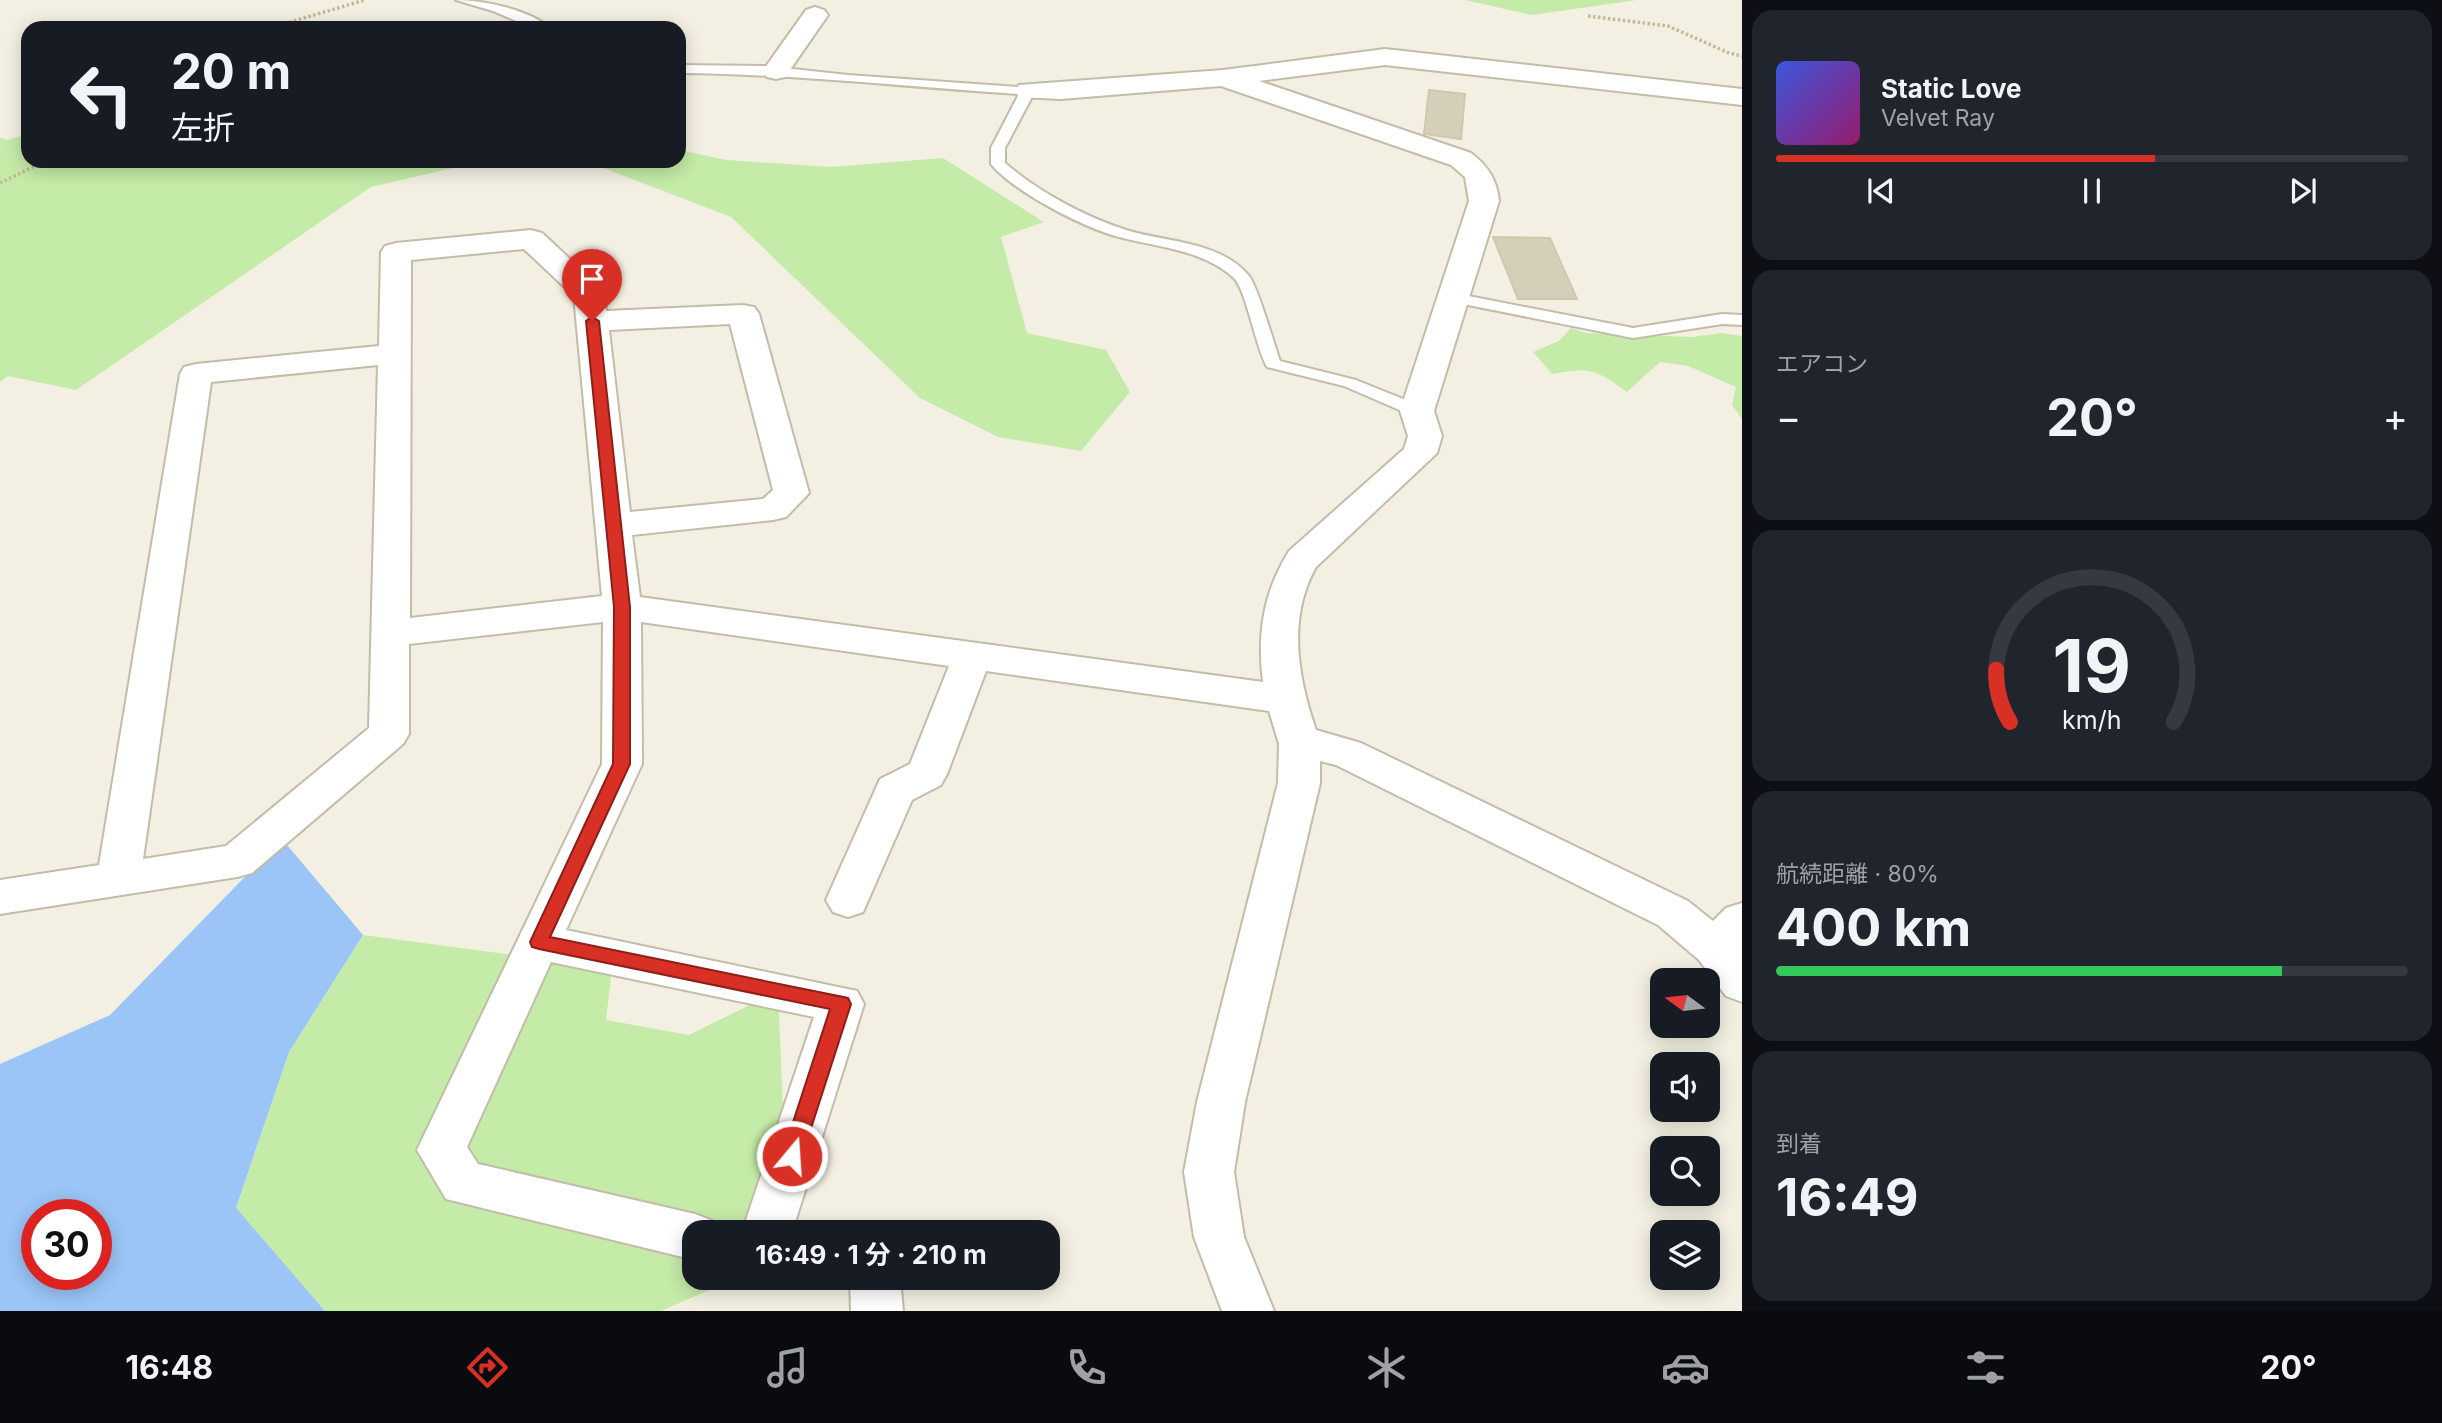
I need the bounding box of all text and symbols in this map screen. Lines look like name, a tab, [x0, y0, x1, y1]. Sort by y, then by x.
text: 20 m	[171, 42, 291, 101]
icon: left	[56, 49, 147, 140]
text: Static Love	[1881, 73, 2022, 104]
text: Velvet Ray	[1881, 104, 1995, 132]
text: 左折	[171, 108, 235, 147]
icon: previous	[1862, 172, 1900, 210]
icon: pause	[2073, 172, 2111, 210]
icon: next	[2284, 172, 2322, 210]
pin	[562, 249, 622, 321]
icon: arrive	[573, 260, 611, 298]
text: エアコン	[1776, 350, 1868, 378]
text: 20°	[2046, 386, 2138, 449]
text: −	[1776, 394, 1801, 440]
text: +	[2383, 394, 2408, 440]
text: 19	[2053, 621, 2131, 710]
text: km/h	[2062, 704, 2122, 734]
text: 航続距離 · 80%	[1776, 860, 1939, 888]
text: 400 km	[1776, 896, 1971, 959]
north arrow	[1650, 968, 1720, 1038]
map controls	[1650, 968, 1720, 1290]
button: sound	[1650, 1052, 1720, 1122]
position arrow	[755, 1119, 829, 1193]
text: 到着	[1776, 1130, 1822, 1158]
button: search	[1650, 1136, 1720, 1206]
text: 16:49	[1776, 1166, 1919, 1229]
speed limit sign: 30	[21, 1199, 112, 1290]
button: layers	[1650, 1220, 1720, 1290]
text: 16:49 · 1 分 · 210 m	[755, 1239, 987, 1270]
icon: directions	[463, 1343, 512, 1392]
icon: music	[763, 1343, 812, 1392]
icon: phone	[1062, 1343, 1111, 1392]
icon: climate	[1362, 1343, 1411, 1392]
icon: car	[1661, 1343, 1710, 1392]
icon: filters	[1961, 1343, 2010, 1392]
text: 16:48	[125, 1348, 213, 1387]
text: 20°	[2260, 1348, 2317, 1387]

